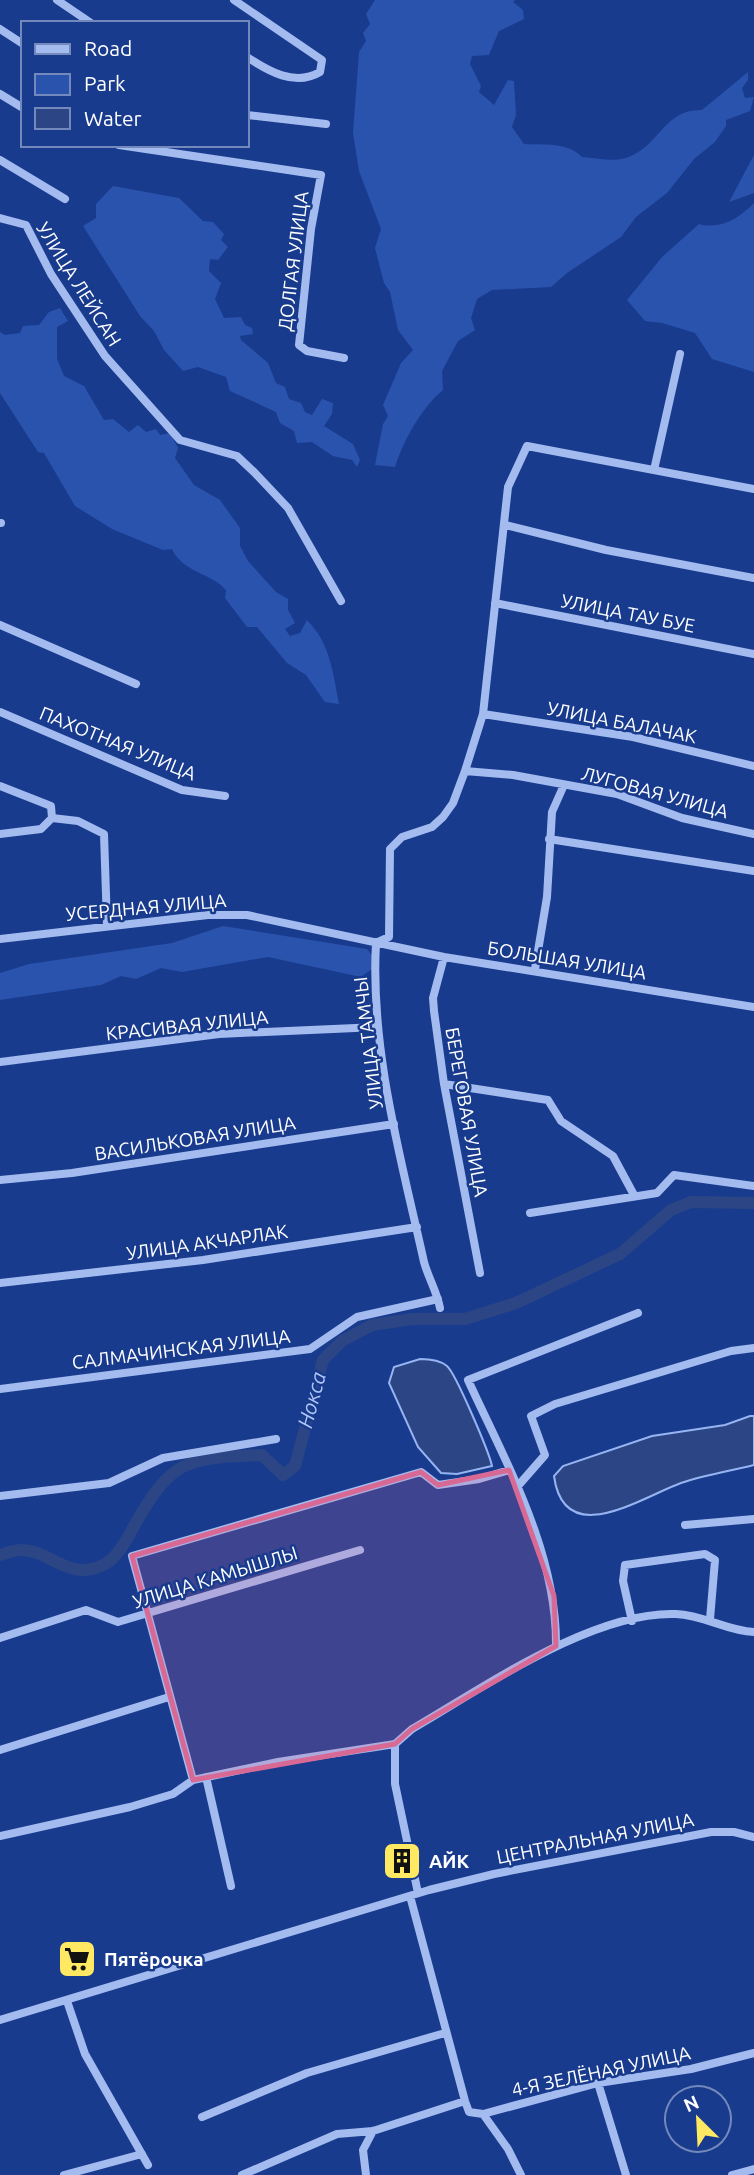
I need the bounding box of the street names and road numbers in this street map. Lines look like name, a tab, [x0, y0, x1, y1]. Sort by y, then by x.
street label: ДОЛГАЯ УЛИЦА	[274, 189, 313, 332]
street label: УЛИЦА ЛЕЙСАН	[32, 218, 126, 350]
street label: УЛИЦА ТАУ БУЕ	[559, 589, 697, 637]
street label: УЛИЦА БАЛАЧАК	[545, 697, 699, 747]
street label: ПАХОТНАЯ УЛИЦА	[36, 702, 200, 785]
street label: ЛУГОВАЯ УЛИЦА	[579, 762, 731, 822]
street label: УСЕРДНАЯ УЛИЦА	[65, 889, 228, 925]
street label: БОЛЬШАЯ УЛИЦА	[486, 937, 649, 984]
street label: УЛИЦА ТАМЧЫ	[349, 976, 387, 1110]
street label: КРАСИВАЯ УЛИЦА	[105, 1005, 270, 1044]
street label: БЕРЕГОВАЯ УЛИЦА	[441, 1026, 493, 1199]
street label: ВАСИЛЬКОВАЯ УЛИЦА	[93, 1111, 298, 1165]
street label: УЛИЦА АКЧАРЛАК	[125, 1220, 289, 1264]
street label: САЛМАЧИНСКАЯ УЛИЦА	[71, 1325, 292, 1373]
street label: УЛИЦА КАМЫШЛЫ	[130, 1541, 300, 1613]
street label: ЦЕНТРАЛЬНАЯ УЛИЦА	[494, 1808, 696, 1868]
street label: 4-Я ЗЕЛЁНАЯ УЛИЦА	[510, 2041, 693, 2101]

